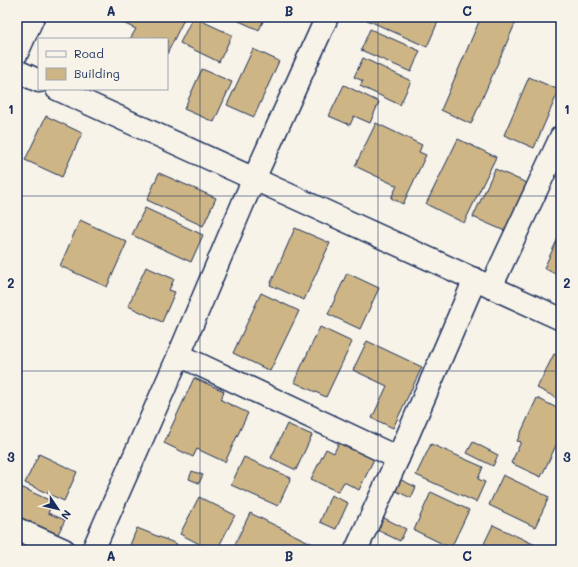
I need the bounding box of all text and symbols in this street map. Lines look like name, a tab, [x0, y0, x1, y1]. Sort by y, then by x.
text: A	[106, 2, 116, 19]
text: B	[285, 2, 294, 19]
text: C	[462, 2, 472, 19]
legend	[38, 38, 168, 90]
text: Road	[74, 45, 104, 61]
text: Building	[74, 65, 120, 81]
text: 1	[8, 100, 14, 117]
text: 1	[564, 100, 570, 117]
text: 2	[7, 274, 15, 291]
text: 2	[563, 274, 571, 291]
text: 3	[7, 448, 15, 465]
text: 3	[563, 448, 571, 465]
north arrow	[38, 489, 78, 529]
text: N	[58, 507, 75, 523]
text: A	[106, 547, 116, 564]
text: B	[285, 547, 294, 564]
text: C	[462, 547, 472, 564]

